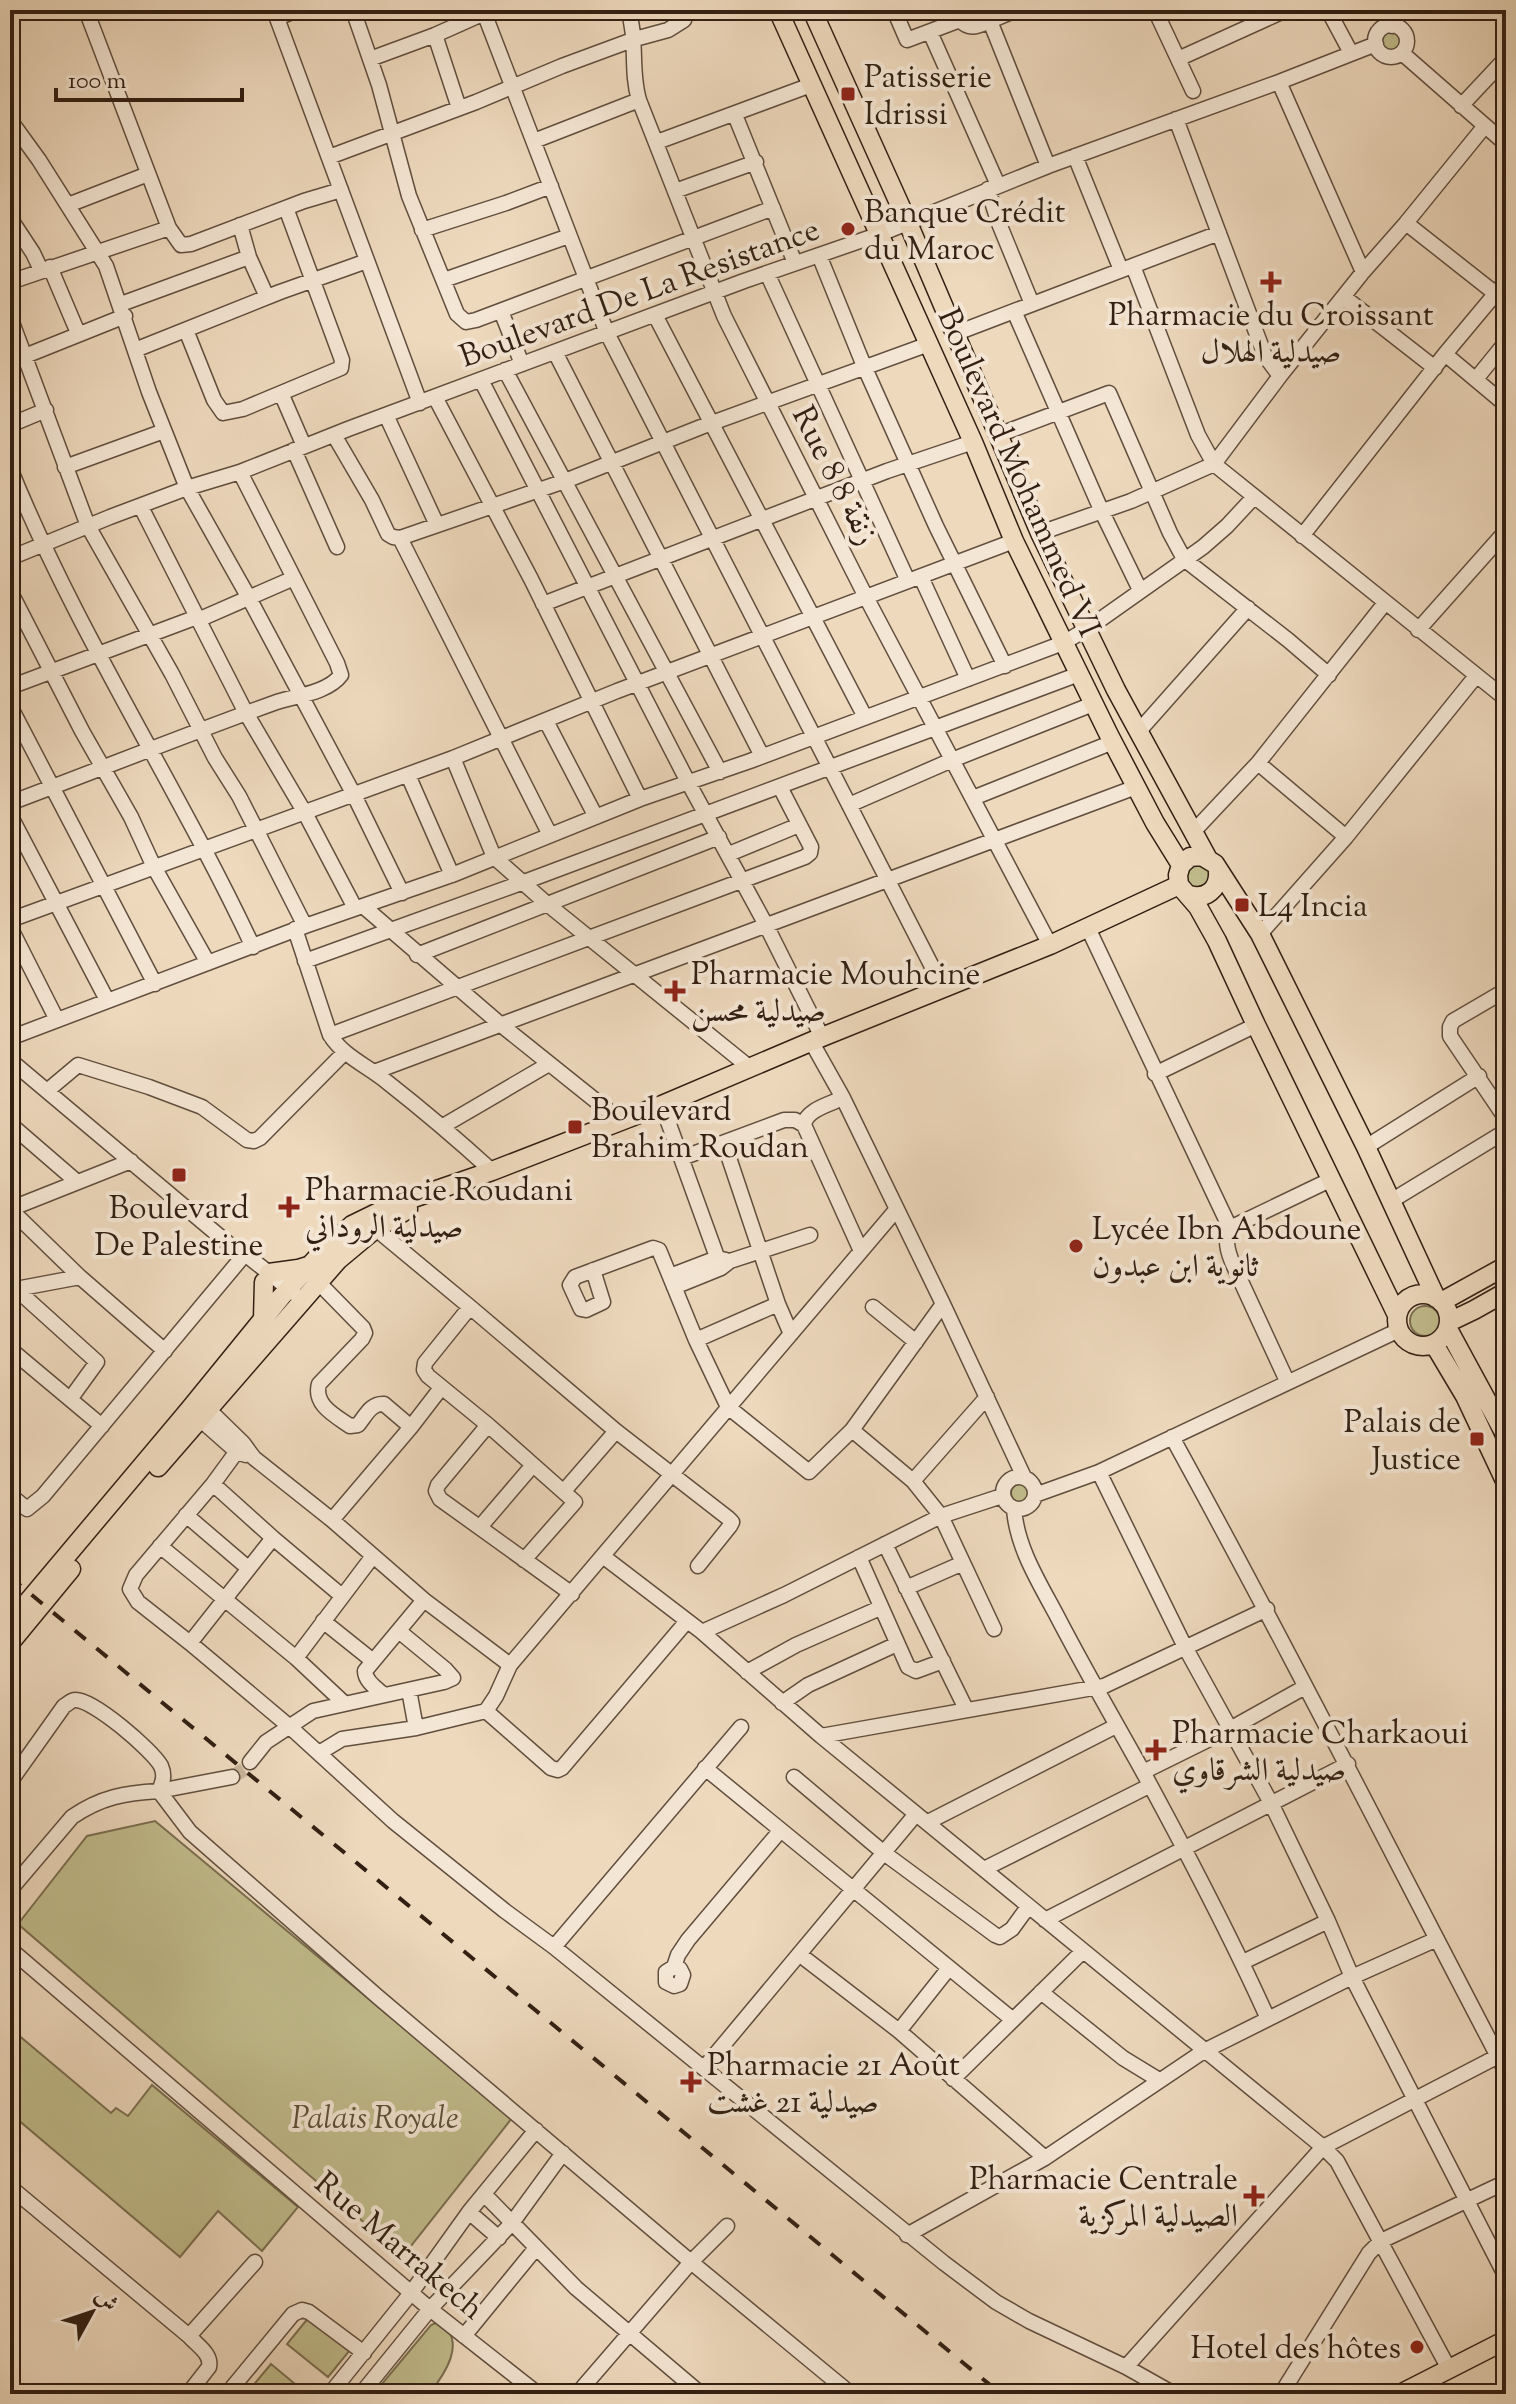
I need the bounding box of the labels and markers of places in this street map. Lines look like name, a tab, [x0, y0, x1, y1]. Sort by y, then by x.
place label: Patisserie Idrissi	[864, 56, 992, 139]
marker: Patisserie Idrissi	[839, 85, 857, 103]
place label: Banque Crédit du Maroc	[864, 191, 1065, 274]
marker: Banque Crédit du Maroc	[839, 220, 857, 238]
marker: Pharmacie du Croissant صيدلية الهلال	[1262, 273, 1280, 291]
place label: Pharmacie du Croissant صيدلية الهلال	[1108, 294, 1434, 377]
place label: L4 Incia	[1258, 885, 1368, 931]
marker: L4 Incia	[1233, 896, 1251, 914]
place label: Pharmacie Mouhcine صيدلية محسن	[691, 953, 980, 1036]
marker: Pharmacie Mouhcine صيدلية محسن	[666, 982, 684, 1000]
place label: Boulevard Brahim Roudan	[591, 1089, 809, 1172]
marker: Boulevard Brahim Roudan	[566, 1118, 584, 1136]
marker: Boulevard De Palestine	[170, 1166, 188, 1184]
place label: Pharmacie Roudani صيدلية الروداني	[305, 1169, 573, 1252]
place label: Boulevard De Palestine	[94, 1187, 264, 1270]
marker: Pharmacie Roudani صيدلية الروداني	[280, 1198, 298, 1216]
place label: Lycée Ibn Abdoune ثانوية ابن عبدون	[1092, 1208, 1361, 1291]
marker: Lycée Ibn Abdoune ثانوية ابن عبدون	[1067, 1237, 1085, 1255]
place label: Palais de Justice	[1344, 1401, 1461, 1484]
marker: Palais de Justice	[1468, 1430, 1486, 1448]
place label: Pharmacie Charkaoui صيدلية الشرقاوي	[1172, 1712, 1469, 1795]
marker: Pharmacie Charkaoui صيدلية الشرقاوي	[1147, 1741, 1165, 1759]
place label: Pharmacie 21 Août صيدلية 21 غشت	[707, 2044, 960, 2127]
marker: Pharmacie 21 Août صيدلية 21 غشت	[682, 2073, 700, 2091]
place label: Pharmacie Centrale الصيدلية المركزية	[969, 2158, 1238, 2241]
marker: Pharmacie Centrale الصيدلية المركزية	[1245, 2187, 1263, 2205]
place label: Hotel des hôtes	[1191, 2327, 1401, 2373]
marker: Hotel des hôtes	[1408, 2338, 1426, 2356]

